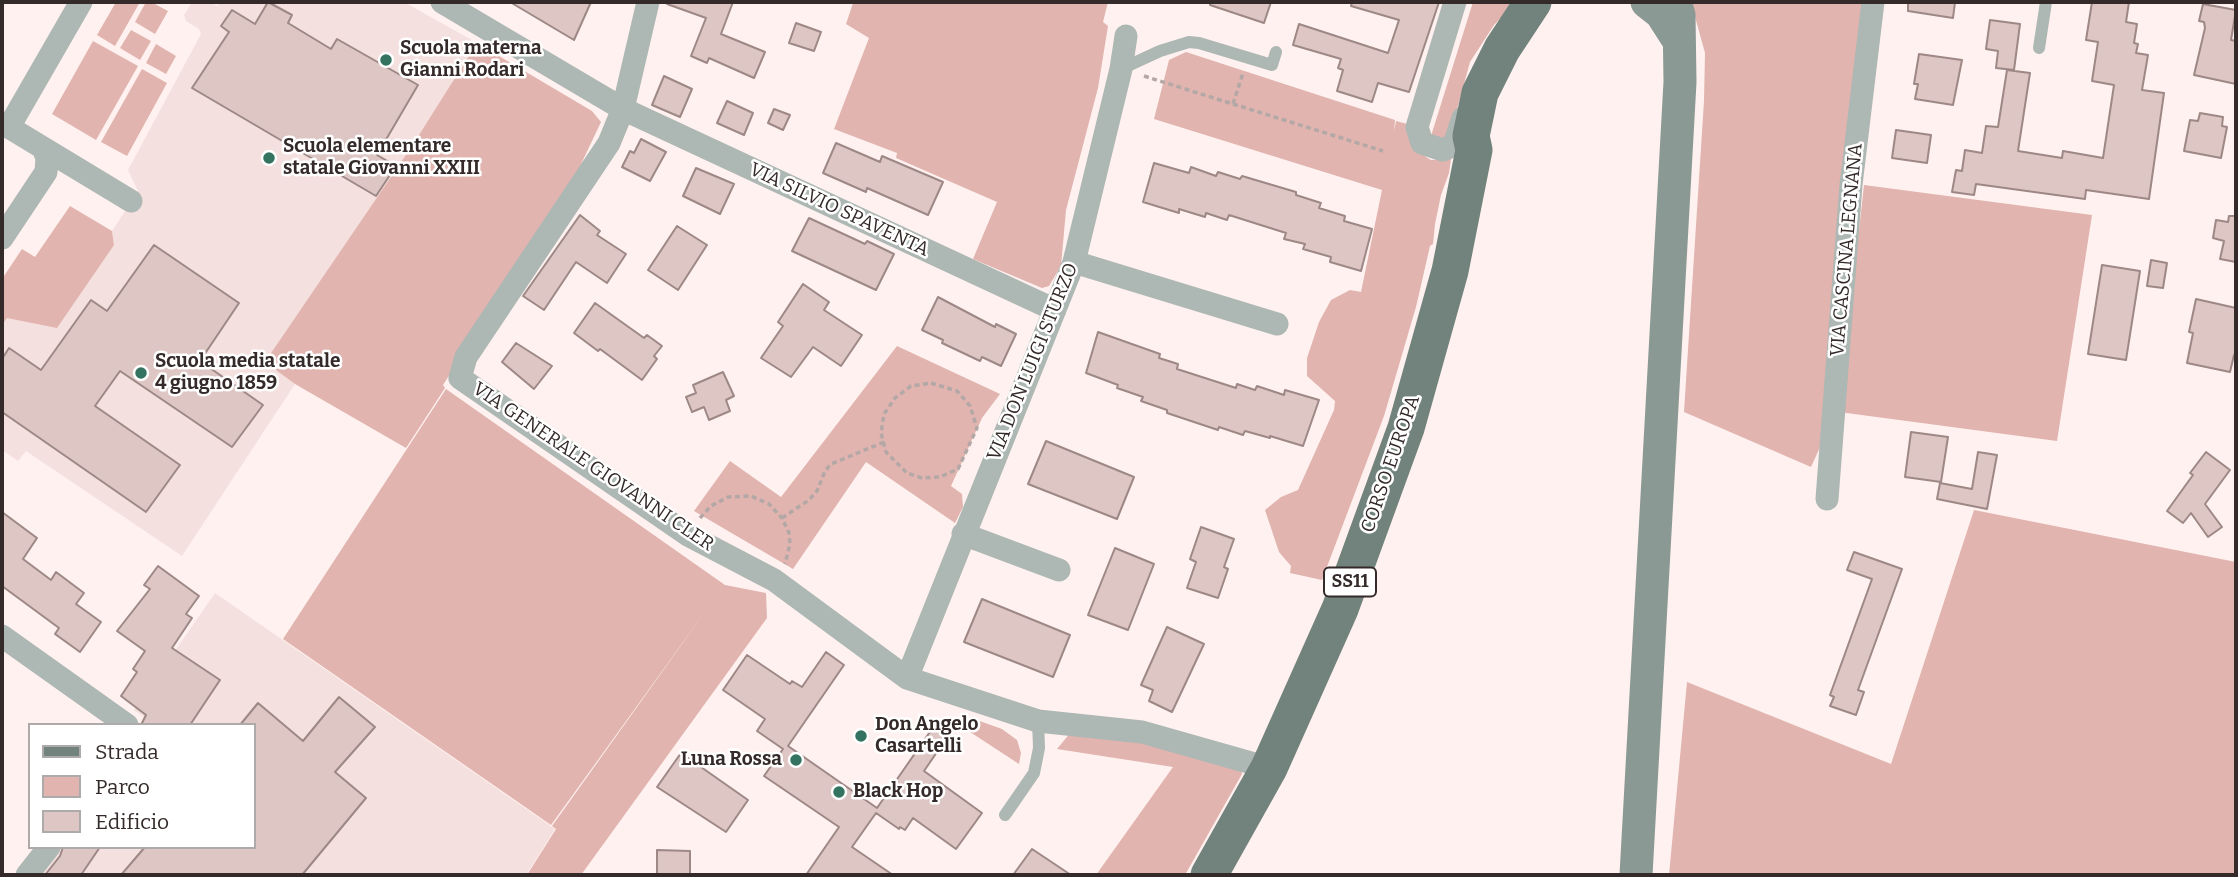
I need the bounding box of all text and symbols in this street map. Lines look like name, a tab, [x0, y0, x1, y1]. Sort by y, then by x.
place label: Scuola materna Gianni Rodari	[400, 38, 542, 82]
marker: Scuola materna Gianni Rodari	[378, 52, 394, 68]
place label: Scuola elementare statale Giovanni XXIII	[283, 136, 480, 180]
street label: VIA CASCINA LEGNANA	[1826, 142, 1868, 358]
marker: Scuola elementare statale Giovanni XXIII	[261, 150, 277, 166]
street label: VIA SILVIO SPAVENTA	[746, 158, 932, 262]
street label: VIA DON LUIGI STURZO	[983, 260, 1083, 464]
place label: Scuola media statale 4 giugno 1859	[155, 351, 340, 395]
marker: Scuola media statale 4 giugno 1859	[133, 365, 149, 381]
street label: VIA GENERALE GIOVANNI CLER	[468, 378, 718, 556]
street label: CORSO EUROPA	[1357, 392, 1425, 536]
road number: SS11	[1324, 568, 1376, 596]
place label: Don Angelo Casartelli	[875, 714, 979, 758]
legend	[28, 723, 256, 849]
marker: Don Angelo Casartelli	[853, 728, 869, 744]
text: Strada	[95, 739, 159, 765]
place label: Luna Rossa	[681, 749, 782, 771]
marker: Luna Rossa	[788, 752, 804, 768]
text: Parco	[95, 774, 150, 800]
place label: Black Hop	[853, 781, 943, 803]
marker: Black Hop	[831, 784, 847, 800]
text: Edificio	[95, 809, 169, 835]

